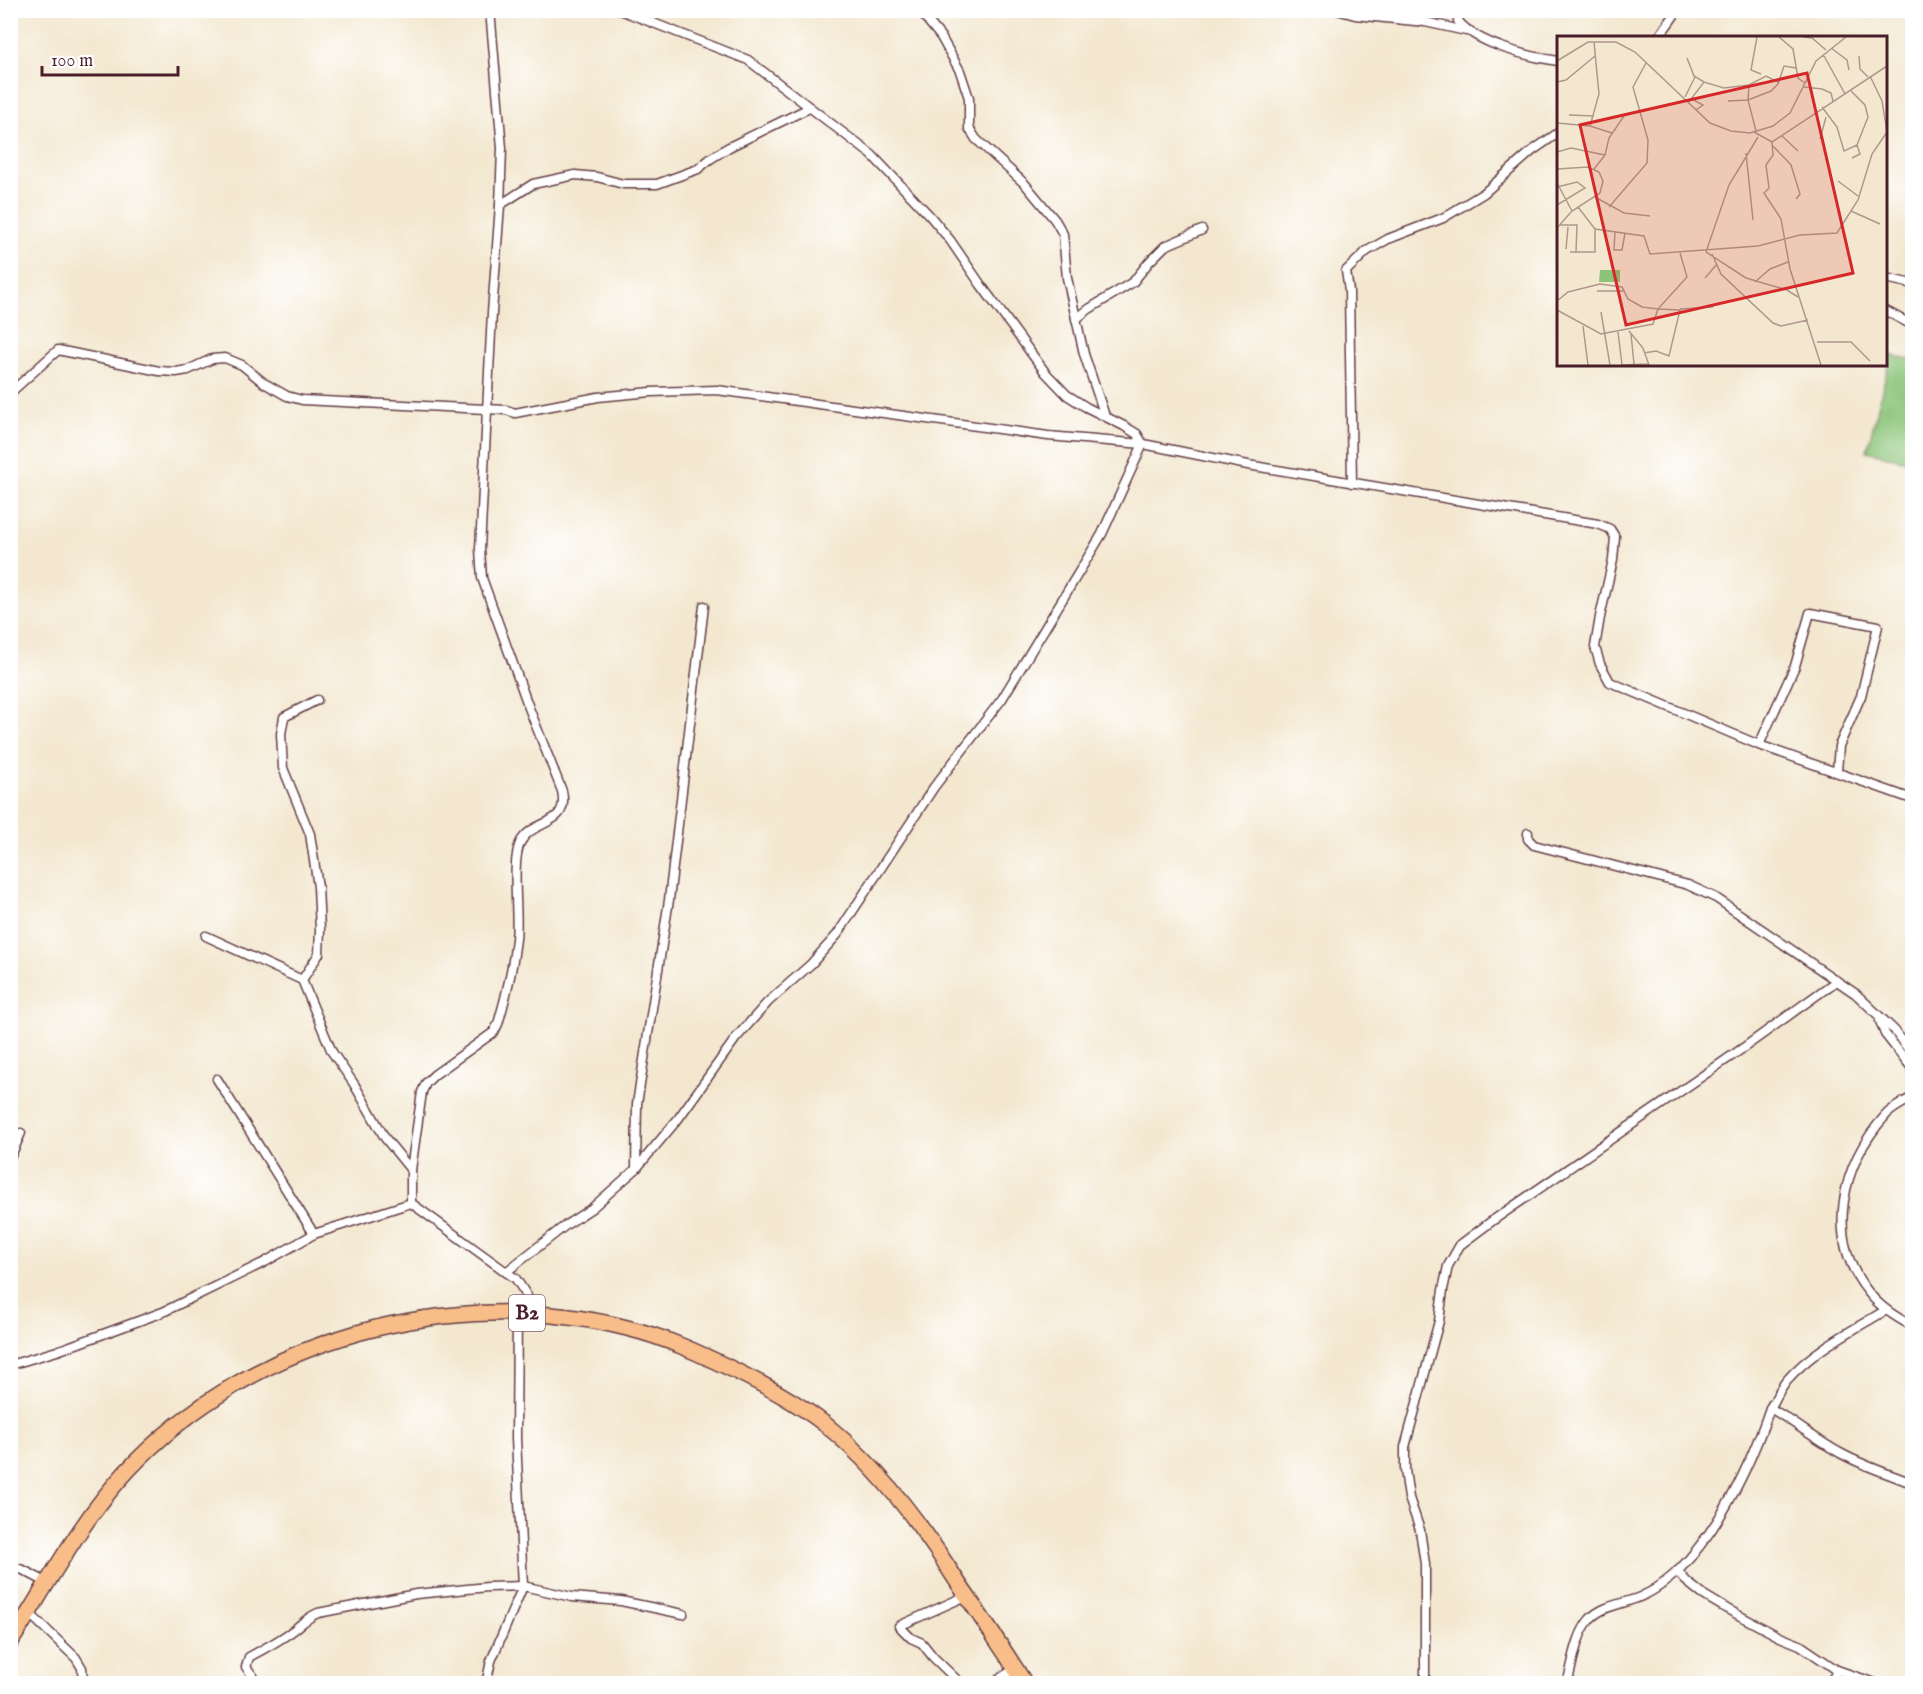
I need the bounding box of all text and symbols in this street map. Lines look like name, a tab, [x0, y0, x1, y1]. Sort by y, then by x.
inset map	[1557, 36, 1887, 366]
scale bar	[42, 39, 178, 77]
text: 100 m	[51, 50, 93, 73]
road number: B2	[509, 1295, 545, 1331]

